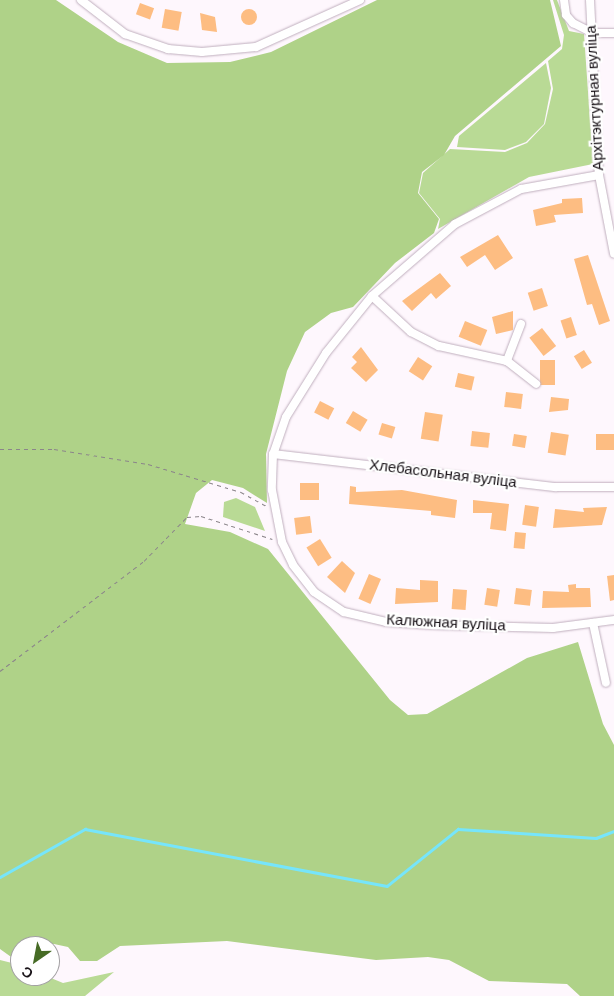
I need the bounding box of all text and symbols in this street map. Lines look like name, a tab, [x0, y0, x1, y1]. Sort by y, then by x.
street label: Архітэктурная вуліца	[582, 25, 608, 171]
street label: Хлебасольная вуліца	[368, 456, 518, 492]
street label: Калюжная вуліца	[386, 611, 506, 635]
north arrow	[10, 936, 60, 986]
text: С	[18, 962, 37, 983]

